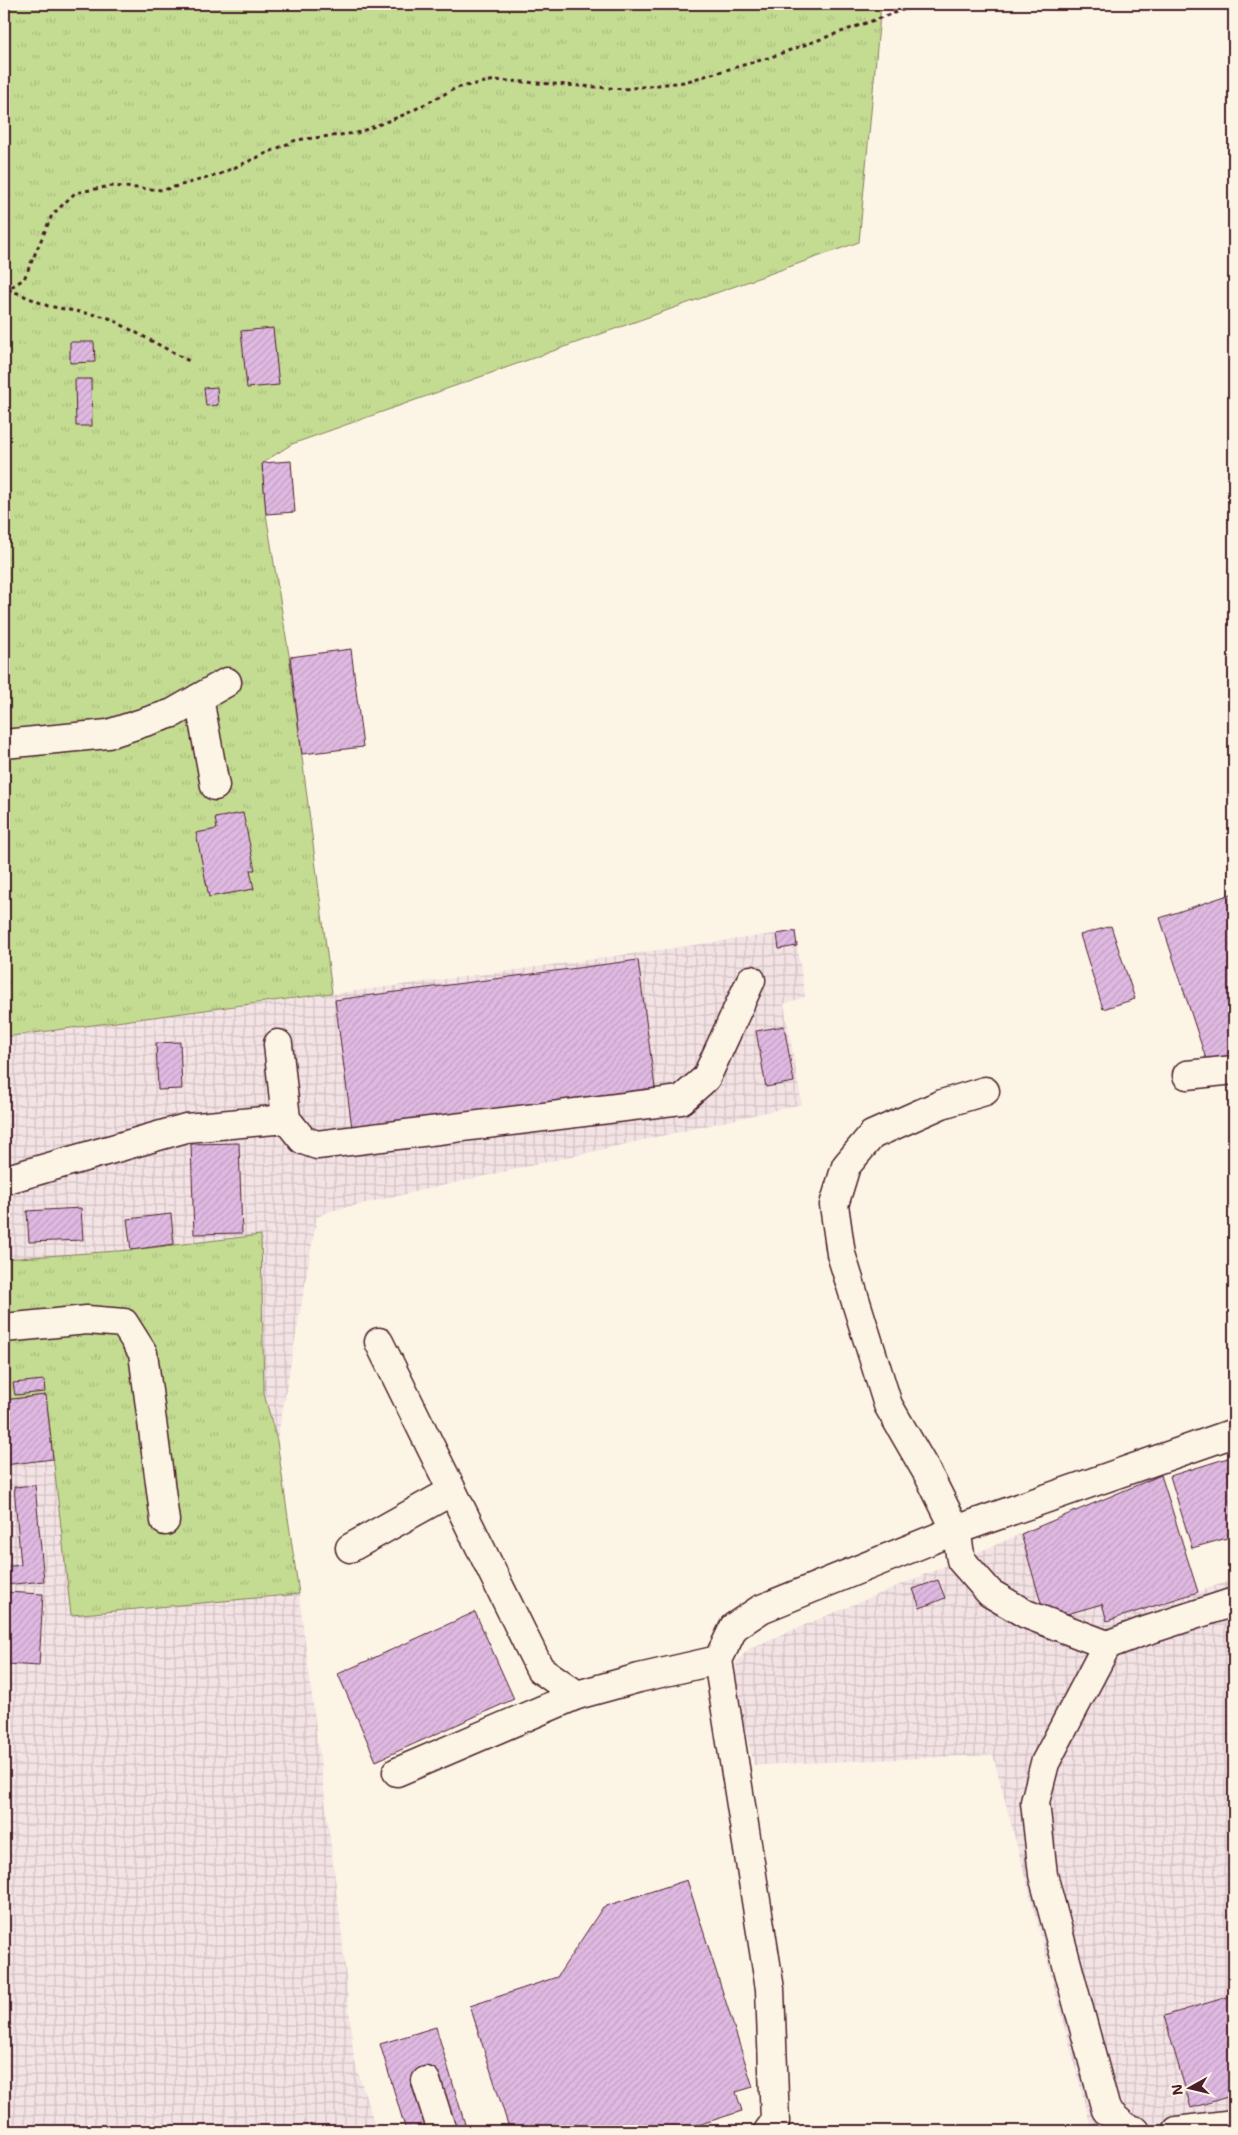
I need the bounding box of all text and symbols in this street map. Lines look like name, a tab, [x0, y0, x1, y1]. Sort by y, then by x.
north arrow	[1166, 2062, 1216, 2112]
text: N	[1167, 2083, 1187, 2097]

